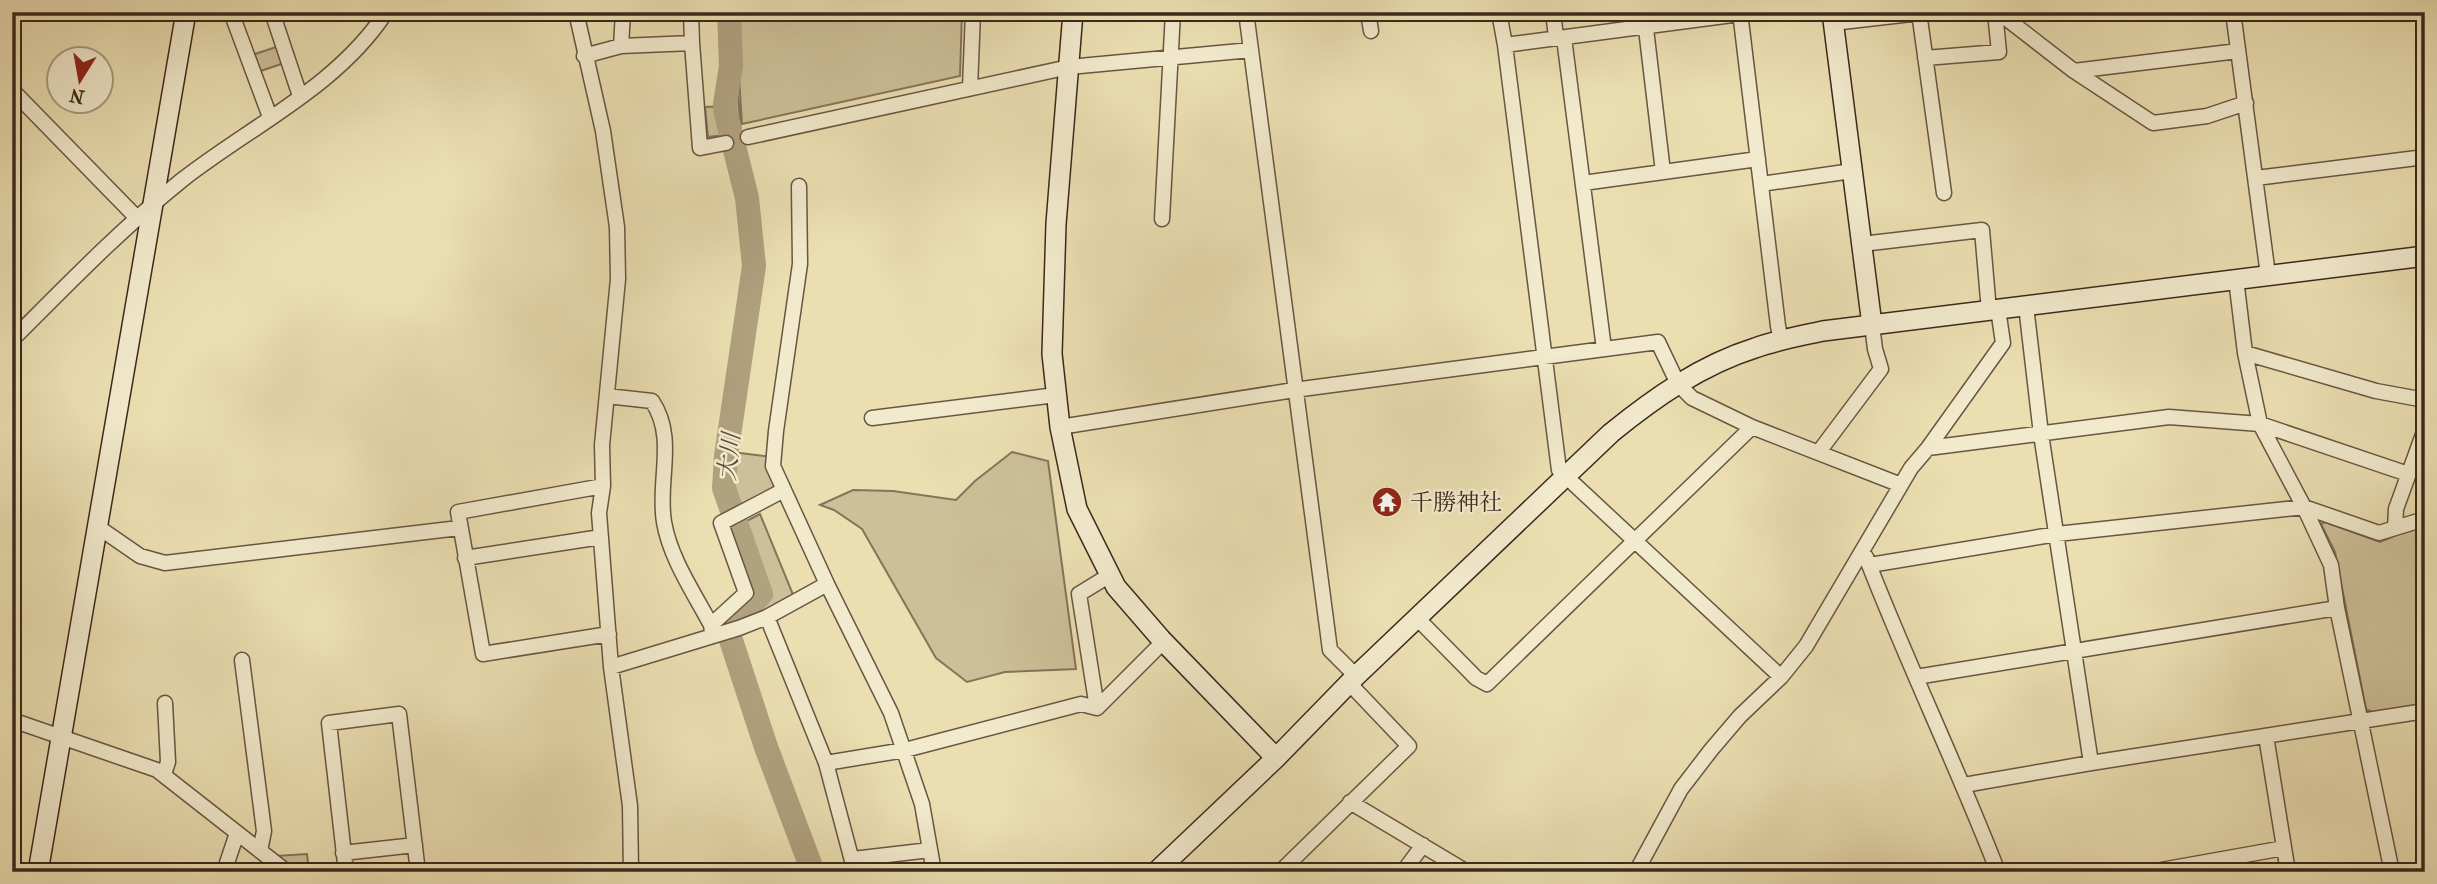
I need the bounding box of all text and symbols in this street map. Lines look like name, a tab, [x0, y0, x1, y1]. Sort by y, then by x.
north arrow	[46, 46, 116, 116]
text: N	[67, 83, 86, 108]
water label: 大川	[713, 429, 746, 482]
temple icon: 千勝神社	[1370, 485, 1404, 519]
place label: 千勝神社	[1410, 489, 1502, 516]

